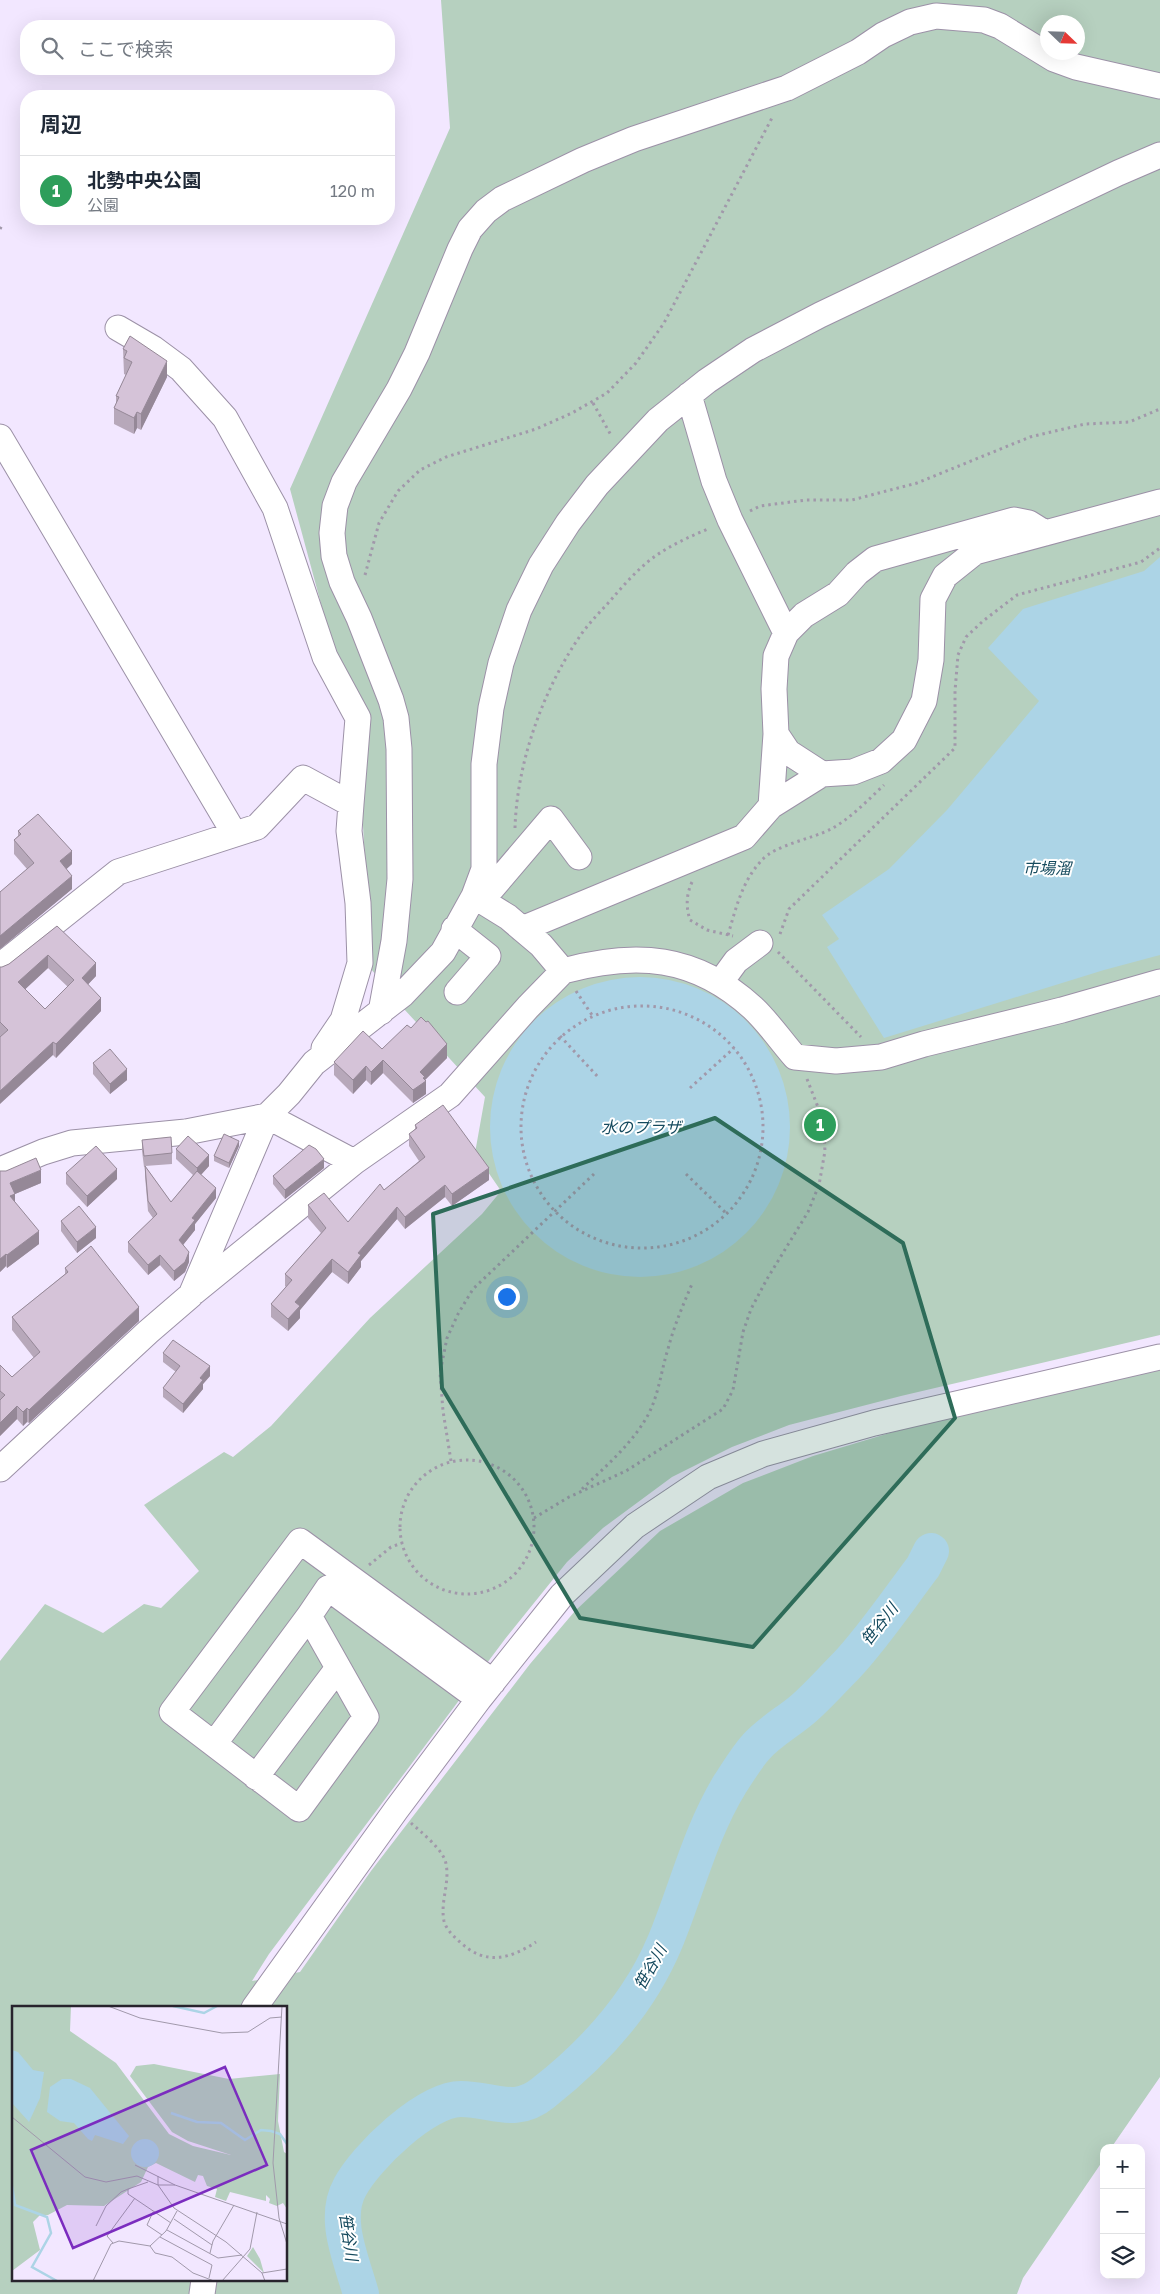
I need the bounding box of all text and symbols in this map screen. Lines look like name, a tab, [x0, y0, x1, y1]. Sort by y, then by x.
north arrow	[1040, 15, 1085, 60]
search box	[20, 20, 395, 75]
icon: search	[38, 34, 66, 62]
text: ここで検索	[78, 37, 173, 60]
text: 周辺	[40, 111, 82, 137]
text: 北勢中央公園	[87, 168, 201, 191]
text: 1	[52, 181, 60, 201]
text: 120 m	[330, 181, 375, 201]
text: 公園	[87, 195, 119, 215]
water label: 市場溜	[1023, 858, 1074, 878]
pin: 1	[804, 1106, 836, 1144]
water label: 水のプラザ	[601, 1117, 683, 1137]
your location	[494, 1284, 520, 1310]
water label: 笹谷川	[856, 1597, 903, 1649]
water label: 笹谷川	[630, 1939, 671, 1993]
inset map	[12, 2006, 288, 2282]
map controls	[1100, 2144, 1145, 2279]
button: +	[1100, 2144, 1145, 2189]
button: −	[1100, 2189, 1145, 2234]
water label: 笹谷川	[336, 2212, 363, 2264]
button: layers	[1100, 2234, 1145, 2279]

